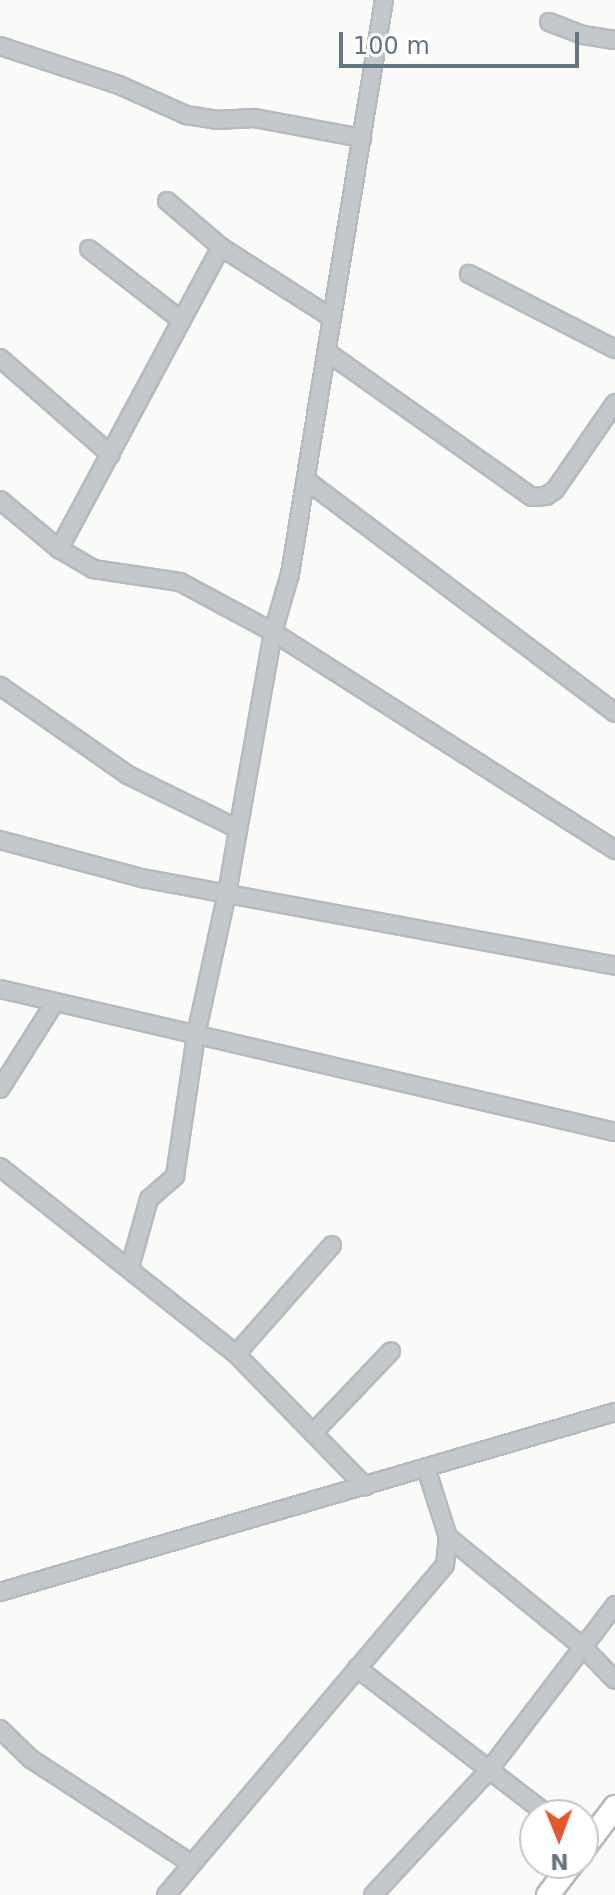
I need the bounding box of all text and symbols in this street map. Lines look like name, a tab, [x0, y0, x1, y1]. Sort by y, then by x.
scale bar	[343, 16, 583, 66]
text: 100 m	[353, 32, 430, 60]
north arrow	[519, 1799, 599, 1879]
text: N	[550, 1849, 569, 1874]

